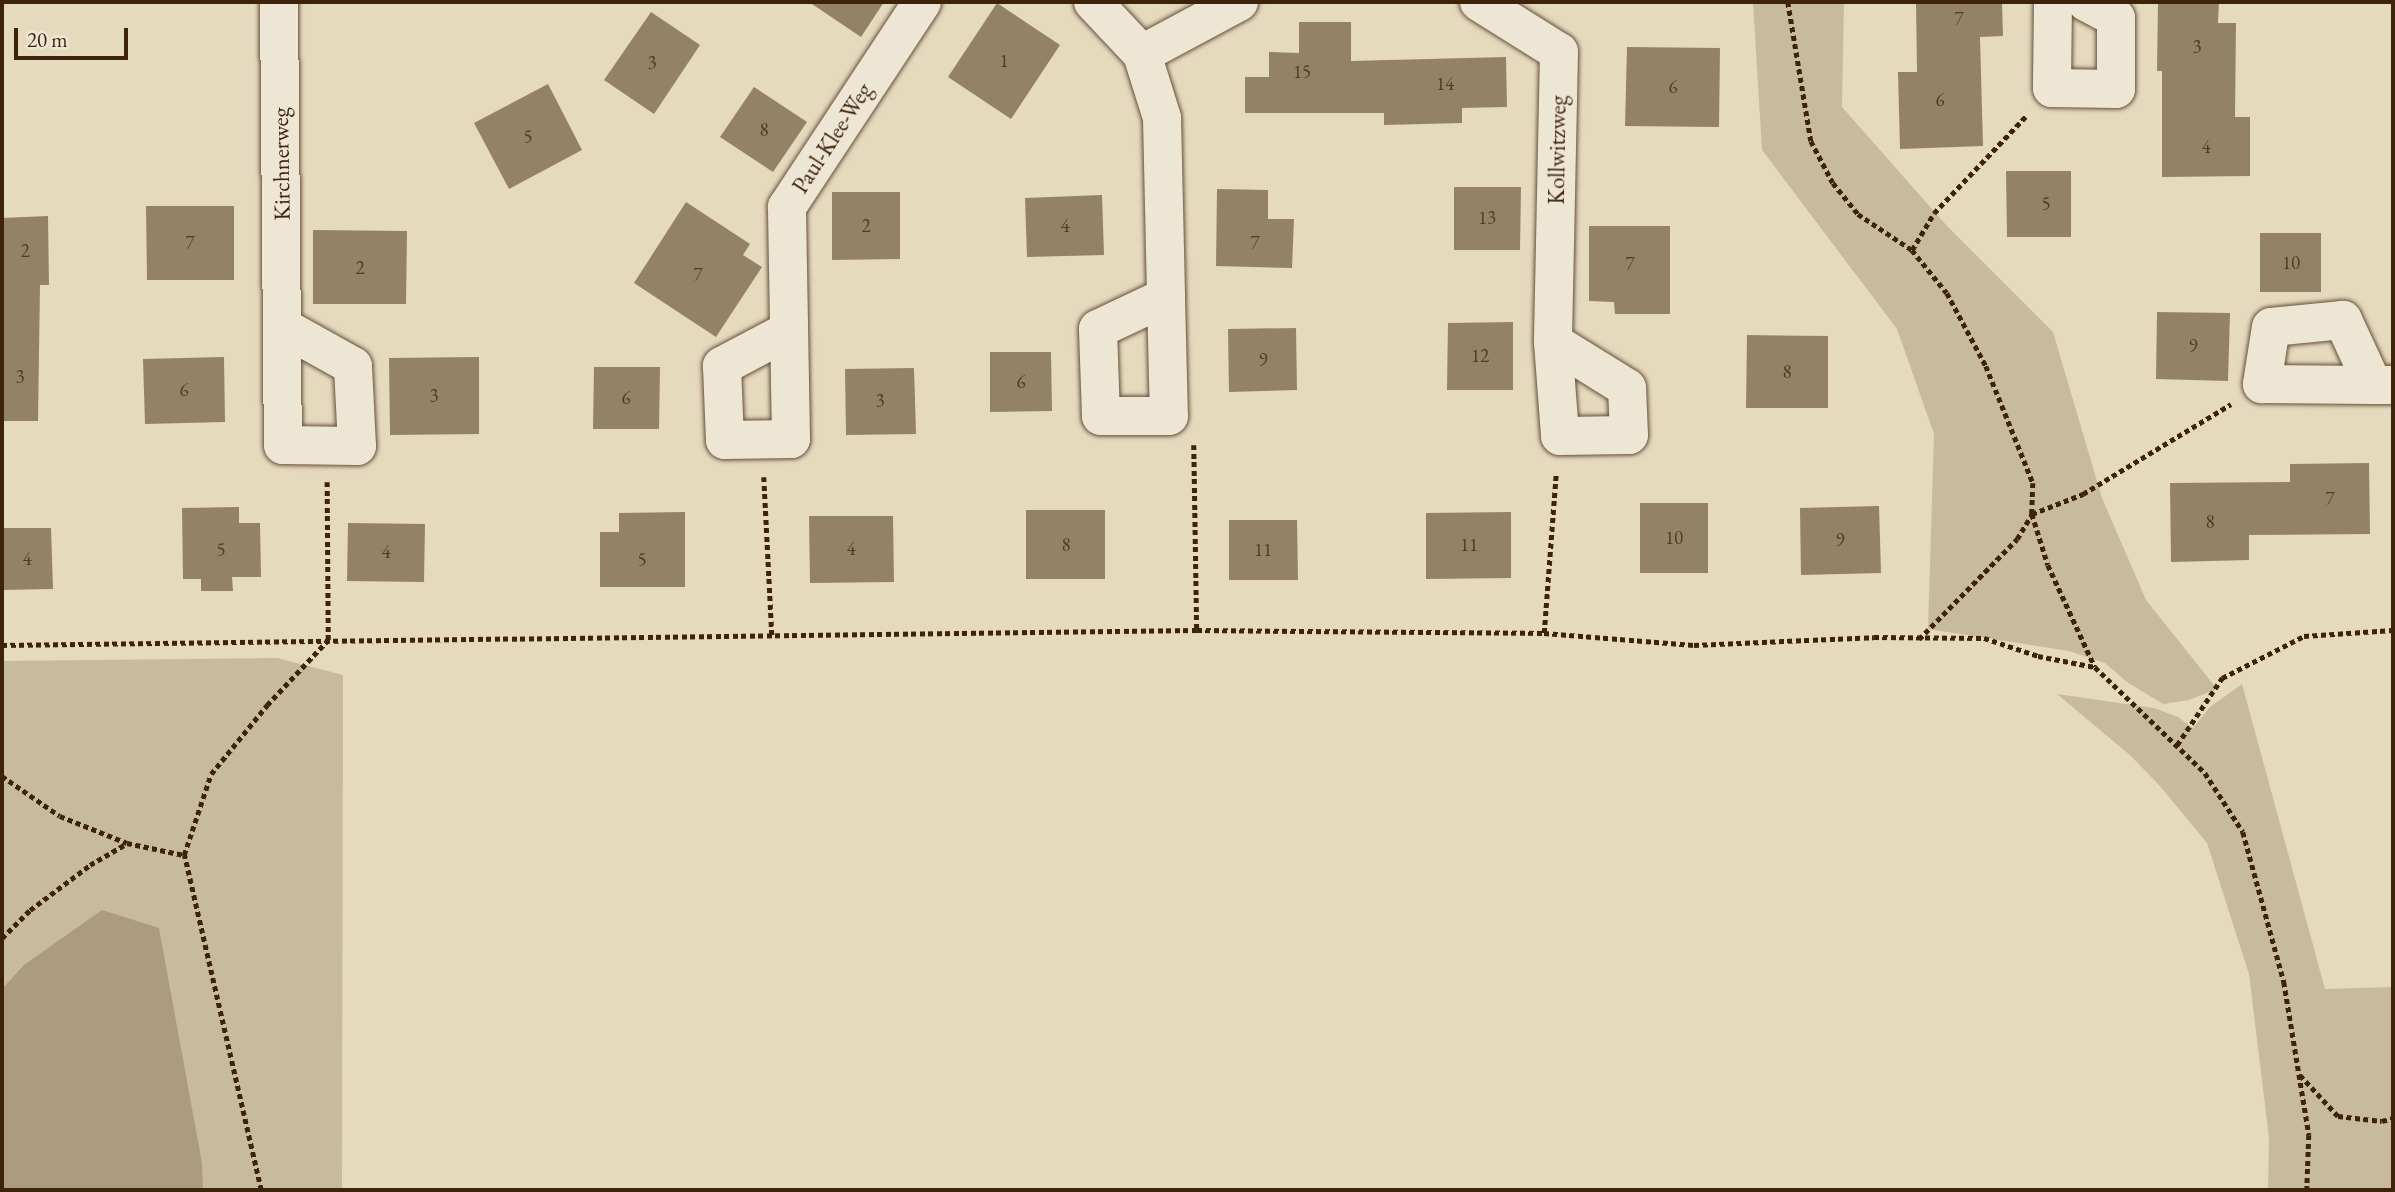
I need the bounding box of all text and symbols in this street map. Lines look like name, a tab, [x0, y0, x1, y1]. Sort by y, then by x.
house number: 7	[1954, 8, 1964, 30]
scale bar	[18, 14, 131, 58]
text: 20 m	[27, 26, 68, 53]
house number: 3	[2192, 36, 2202, 58]
house number: 1	[999, 50, 1009, 72]
house number: 3	[647, 52, 657, 74]
house number: 15	[1293, 61, 1311, 83]
house number: 14	[1436, 73, 1454, 95]
house number: 6	[1668, 76, 1678, 98]
street label: Paul-Klee-Weg	[786, 78, 878, 198]
house number: 6	[1935, 89, 1945, 111]
street label: Kollwitzweg	[1542, 95, 1572, 205]
street label: Kirchnerweg	[266, 107, 296, 221]
house number: 8	[759, 119, 769, 141]
house number: 5	[523, 126, 533, 148]
house number: 4	[2201, 136, 2211, 158]
house number: 5	[2041, 193, 2051, 215]
house number: 13	[1478, 207, 1496, 229]
house number: 2	[861, 215, 871, 237]
house number: 4	[1060, 215, 1070, 237]
house number: 7	[185, 232, 195, 254]
house number: 7	[1250, 232, 1260, 254]
house number: 2	[20, 240, 30, 262]
house number: 10	[2282, 252, 2300, 274]
house number: 7	[1625, 253, 1635, 275]
house number: 2	[355, 257, 365, 279]
house number: 7	[693, 264, 703, 286]
house number: 9	[2188, 335, 2198, 357]
house number: 12	[1471, 345, 1489, 367]
house number: 9	[1258, 349, 1268, 371]
house number: 8	[1782, 361, 1792, 383]
house number: 3	[15, 366, 25, 388]
house number: 6	[1016, 371, 1026, 393]
house number: 6	[179, 379, 189, 401]
house number: 3	[429, 385, 439, 407]
house number: 6	[621, 387, 631, 409]
house number: 3	[875, 390, 885, 412]
house number: 7	[2325, 488, 2335, 510]
house number: 8	[2205, 511, 2215, 533]
house number: 10	[1665, 527, 1683, 549]
house number: 9	[1835, 529, 1845, 551]
house number: 8	[1061, 534, 1071, 556]
house number: 11	[1460, 534, 1478, 556]
house number: 4	[846, 538, 856, 560]
house number: 5	[216, 539, 226, 561]
house number: 11	[1254, 539, 1272, 561]
house number: 4	[381, 541, 391, 563]
house number: 4	[22, 548, 32, 570]
house number: 5	[637, 549, 647, 571]

